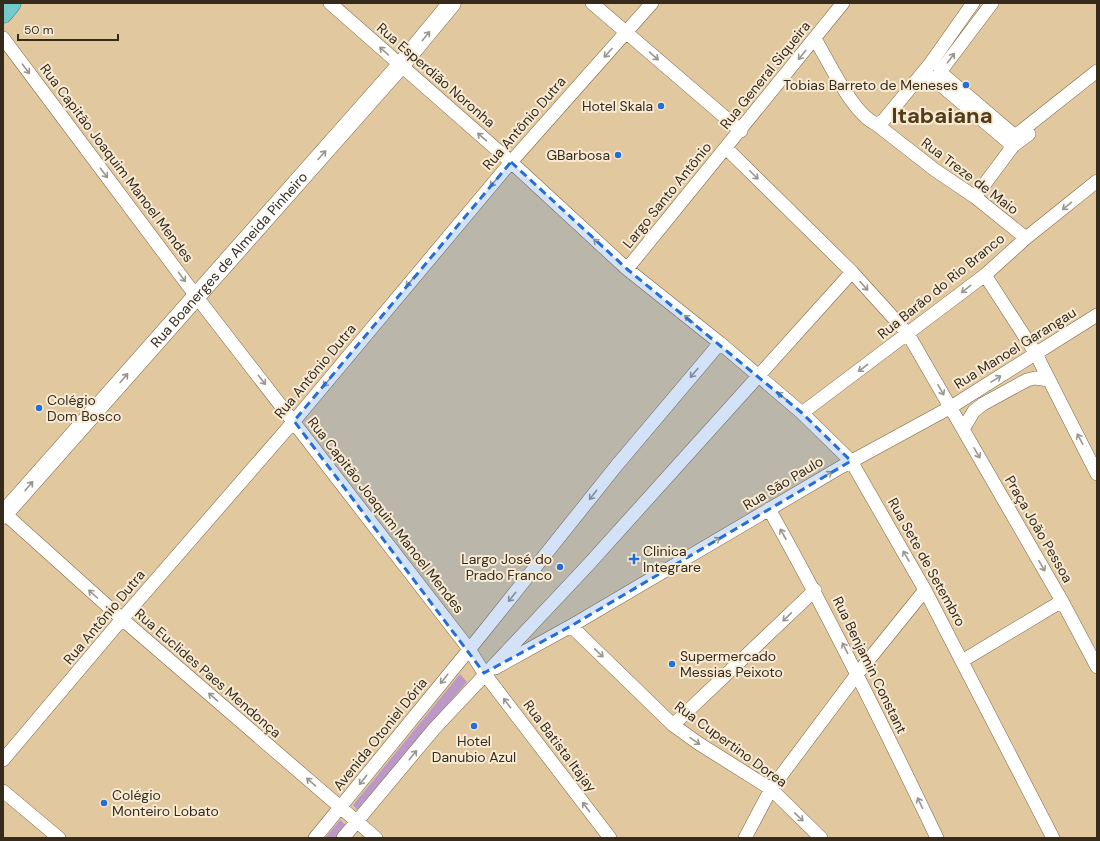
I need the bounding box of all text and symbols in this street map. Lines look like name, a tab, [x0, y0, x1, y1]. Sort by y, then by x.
scale bar	[18, 16, 118, 42]
street label: Rua General Siqueira	[716, 17, 814, 133]
street label: Rua Esperdião Noronha	[373, 19, 499, 131]
text: 50 m	[24, 22, 53, 38]
one-way arrow	[421, 30, 430, 41]
one-way arrow	[378, 47, 389, 56]
one-way arrow	[604, 48, 613, 58]
one-way arrow	[797, 50, 806, 61]
one-way arrow	[648, 51, 659, 60]
one-way arrow	[947, 52, 955, 63]
street label: Rua Capitão Joaquim Manoel Mendes	[36, 60, 198, 266]
one-way arrow	[22, 64, 31, 75]
street label: Rua Antônio Dutra	[479, 73, 569, 173]
place label: Tobias Barreto de Meneses	[783, 76, 958, 94]
marker: Tobias Barreto de Meneses	[961, 80, 971, 90]
place label: Hotel Skala	[582, 97, 653, 115]
marker: Hotel Skala	[656, 101, 666, 111]
district label: Itabaiana	[891, 101, 993, 130]
one-way arrow	[476, 132, 487, 141]
street label: Rua Treze de Maio	[918, 134, 1022, 218]
street label: Largo Santo Antônio	[619, 138, 715, 252]
place label: GBarbosa	[546, 146, 610, 164]
one-way arrow	[317, 149, 326, 160]
marker: GBarbosa	[613, 150, 623, 160]
one-way arrow	[100, 168, 109, 179]
street label: Rua Boanerges de Almeida Pinheiro	[146, 168, 311, 351]
one-way arrow	[749, 170, 759, 180]
one-way arrow	[489, 177, 498, 187]
one-way arrow	[1061, 201, 1072, 210]
street label: Rua Barão do Rio Branco	[874, 229, 1008, 343]
one-way arrow	[594, 239, 604, 248]
one-way arrow	[178, 272, 187, 283]
one-way arrow	[406, 277, 415, 287]
one-way arrow	[860, 281, 869, 291]
one-way arrow	[961, 284, 972, 293]
street label: Rua Manoel Garangau	[951, 303, 1079, 393]
one-way arrow	[684, 314, 695, 323]
street label: Rua Antônio Dutra	[270, 320, 360, 422]
one-way arrow	[858, 364, 869, 372]
one-way arrow	[690, 367, 699, 378]
one-way arrow	[120, 372, 129, 383]
one-way arrow	[258, 375, 266, 386]
one-way arrow	[990, 375, 1001, 383]
one-way arrow	[323, 376, 332, 387]
one-way arrow	[937, 384, 945, 395]
place label: Colégio Dom Bosco	[47, 391, 121, 425]
one-way arrow	[776, 392, 787, 401]
marker: Colégio Dom Bosco	[34, 403, 44, 413]
street label: Rua Capitão Joaquim Manoel Mendes	[304, 413, 468, 617]
one-way arrow	[1076, 433, 1083, 445]
one-way arrow	[974, 447, 982, 459]
street label: Rua São Paulo	[740, 452, 826, 514]
one-way arrow	[821, 471, 832, 479]
street label: Praça João Pessoa	[1001, 472, 1077, 586]
one-way arrow	[24, 480, 33, 491]
one-way arrow	[588, 490, 597, 501]
street label: Rua Sete de Setembro	[884, 494, 970, 630]
one-way arrow	[779, 528, 787, 540]
one-way arrow	[709, 537, 721, 545]
place label: Clinica Integrare	[643, 542, 701, 576]
place label: Largo José do Prado Franco	[461, 550, 552, 584]
one-way arrow	[902, 550, 909, 562]
marker: Clinica Integrare	[628, 553, 640, 565]
one-way arrow	[1038, 560, 1046, 572]
marker: Largo José do Prado Franco	[555, 562, 565, 572]
street label: Rua Antônio Dutra	[59, 566, 149, 668]
one-way arrow	[88, 589, 99, 598]
one-way arrow	[507, 592, 516, 602]
street label: Rua Benjamin Constant	[829, 593, 911, 737]
street label: Rua Euclides Paes Mendonça	[131, 604, 285, 742]
one-way arrow	[782, 612, 792, 621]
one-way arrow	[841, 643, 848, 655]
place label: Supermercado Messias Peixoto	[680, 647, 783, 681]
one-way arrow	[594, 649, 604, 658]
marker: Supermercado Messias Peixoto	[667, 659, 677, 669]
street label: Avenida Otoniel Dória	[329, 674, 431, 794]
one-way arrow	[440, 674, 449, 685]
one-way arrow	[207, 693, 218, 702]
street label: Rua Batista Itajay	[519, 696, 601, 796]
street label: Rua Cupertino Dorea	[671, 697, 791, 791]
one-way arrow	[503, 698, 512, 709]
marker: Hotel Danubio Azul	[469, 721, 479, 731]
place label: Hotel Danubio Azul	[432, 732, 516, 766]
one-way arrow	[689, 737, 700, 745]
one-way arrow	[409, 749, 418, 760]
one-way arrow	[358, 775, 367, 786]
one-way arrow	[306, 778, 317, 787]
place label: Colégio Monteiro Lobato	[112, 786, 219, 820]
one-way arrow	[916, 797, 923, 809]
marker: Colégio Monteiro Lobato	[99, 798, 109, 808]
one-way arrow	[582, 802, 590, 813]
one-way arrow	[794, 812, 804, 822]

